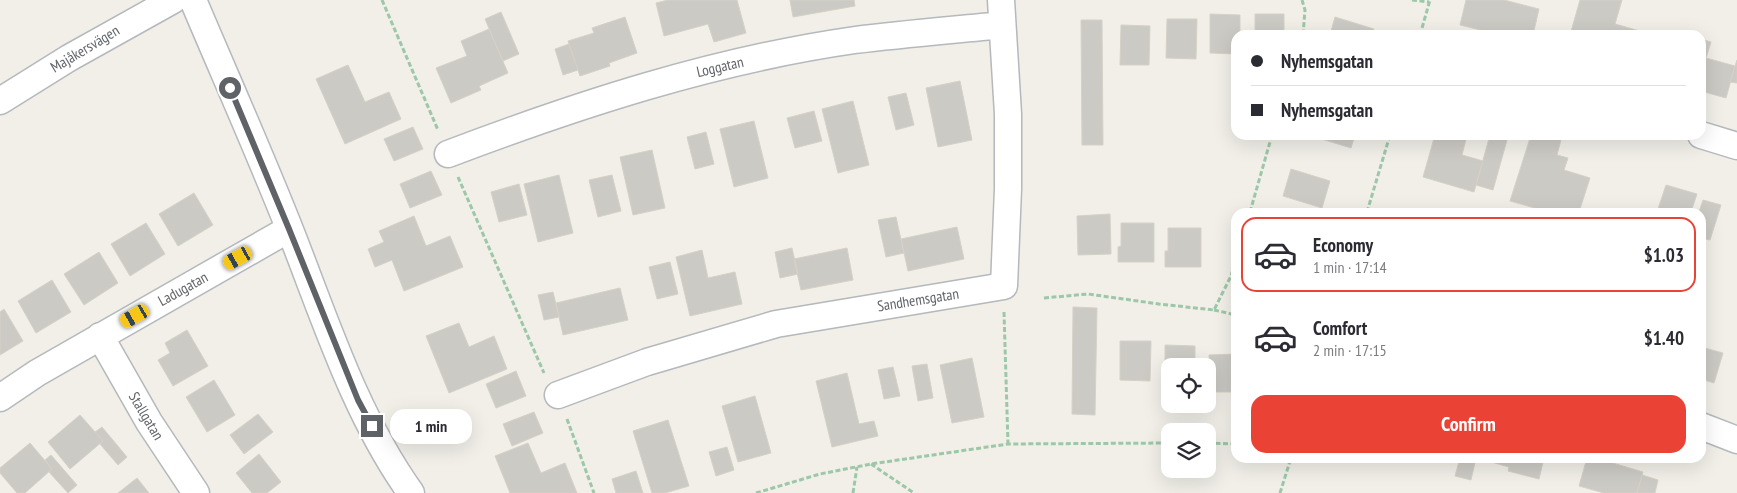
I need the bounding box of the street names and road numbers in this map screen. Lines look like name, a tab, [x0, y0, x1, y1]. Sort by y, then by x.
street label: Majåkersvägen	[47, 21, 123, 77]
street label: Loggatan	[695, 52, 745, 81]
street label: Ladugatan	[154, 267, 211, 310]
street label: Sandhemsgatan	[876, 284, 960, 315]
street label: Stallgatan	[125, 388, 168, 443]

